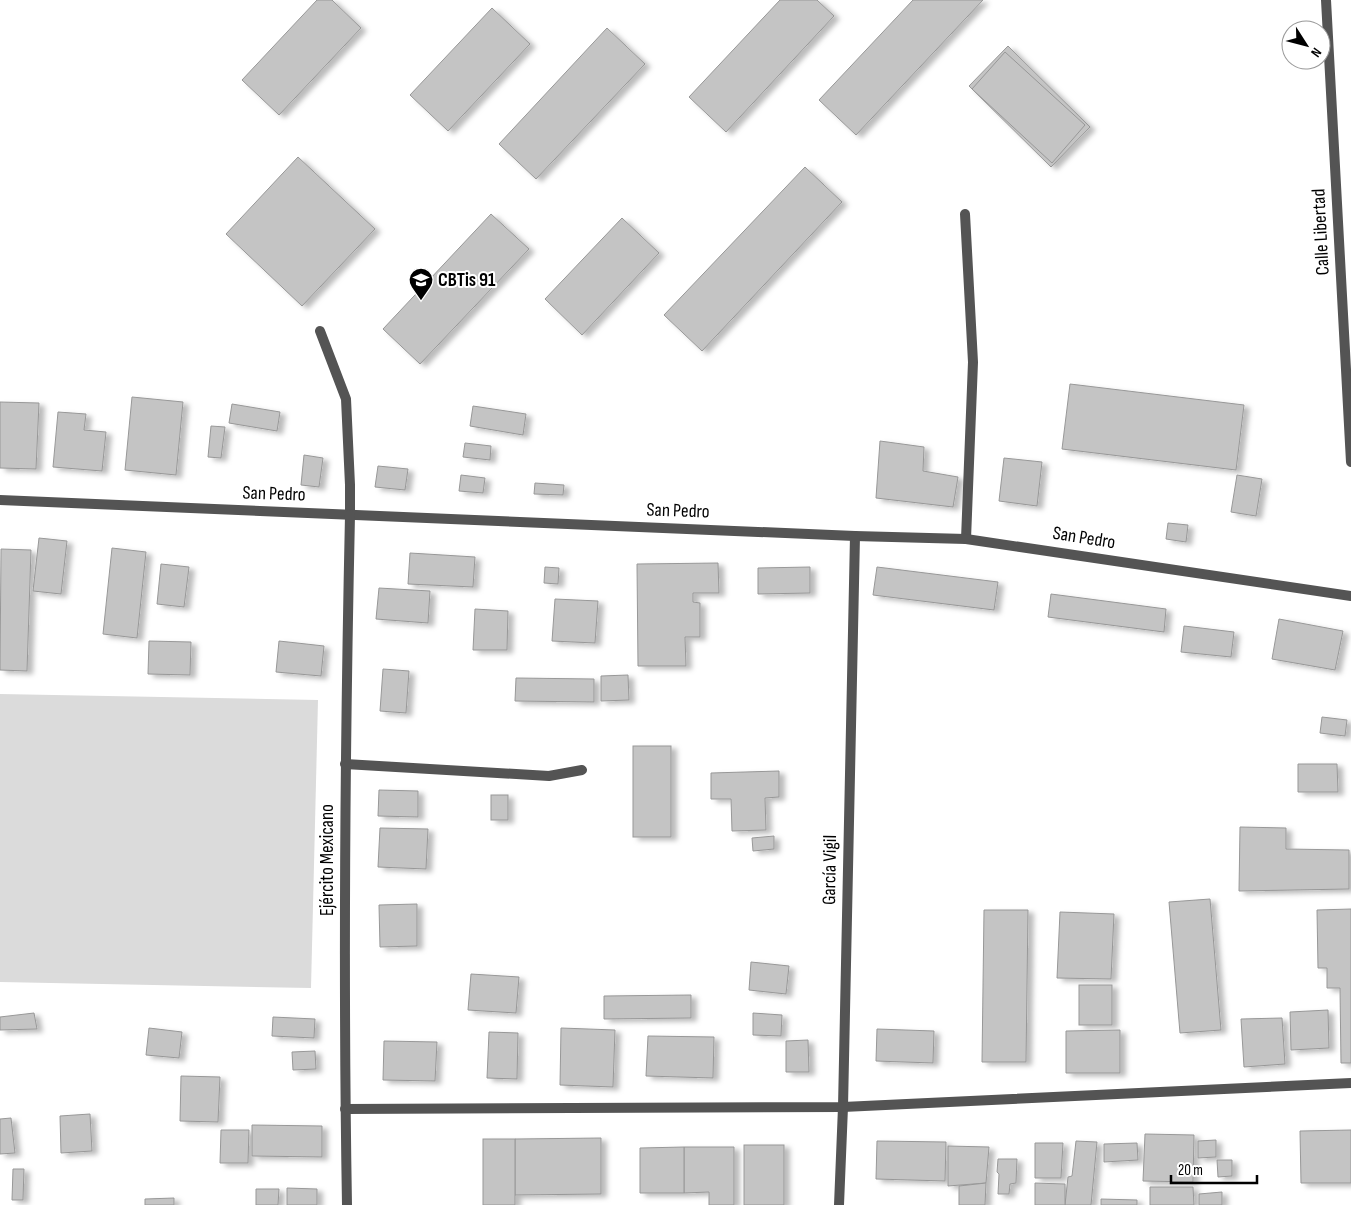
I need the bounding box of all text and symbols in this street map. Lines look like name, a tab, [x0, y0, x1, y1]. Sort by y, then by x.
north arrow	[1281, 20, 1331, 70]
text: N	[1307, 44, 1325, 60]
street label: Calle Libertad	[1307, 188, 1335, 276]
school or university icon: CBTis 91	[408, 267, 434, 301]
place label: CBTis 91	[438, 269, 496, 292]
street label: San Pedro	[242, 481, 306, 507]
street label: San Pedro	[646, 498, 710, 524]
street label: San Pedro	[1051, 522, 1117, 554]
street label: Ejército Mexicano	[316, 804, 339, 916]
street label: García Vigil	[818, 835, 842, 905]
scale bar	[1171, 1152, 1257, 1184]
text: 20 m	[1178, 1161, 1203, 1180]

